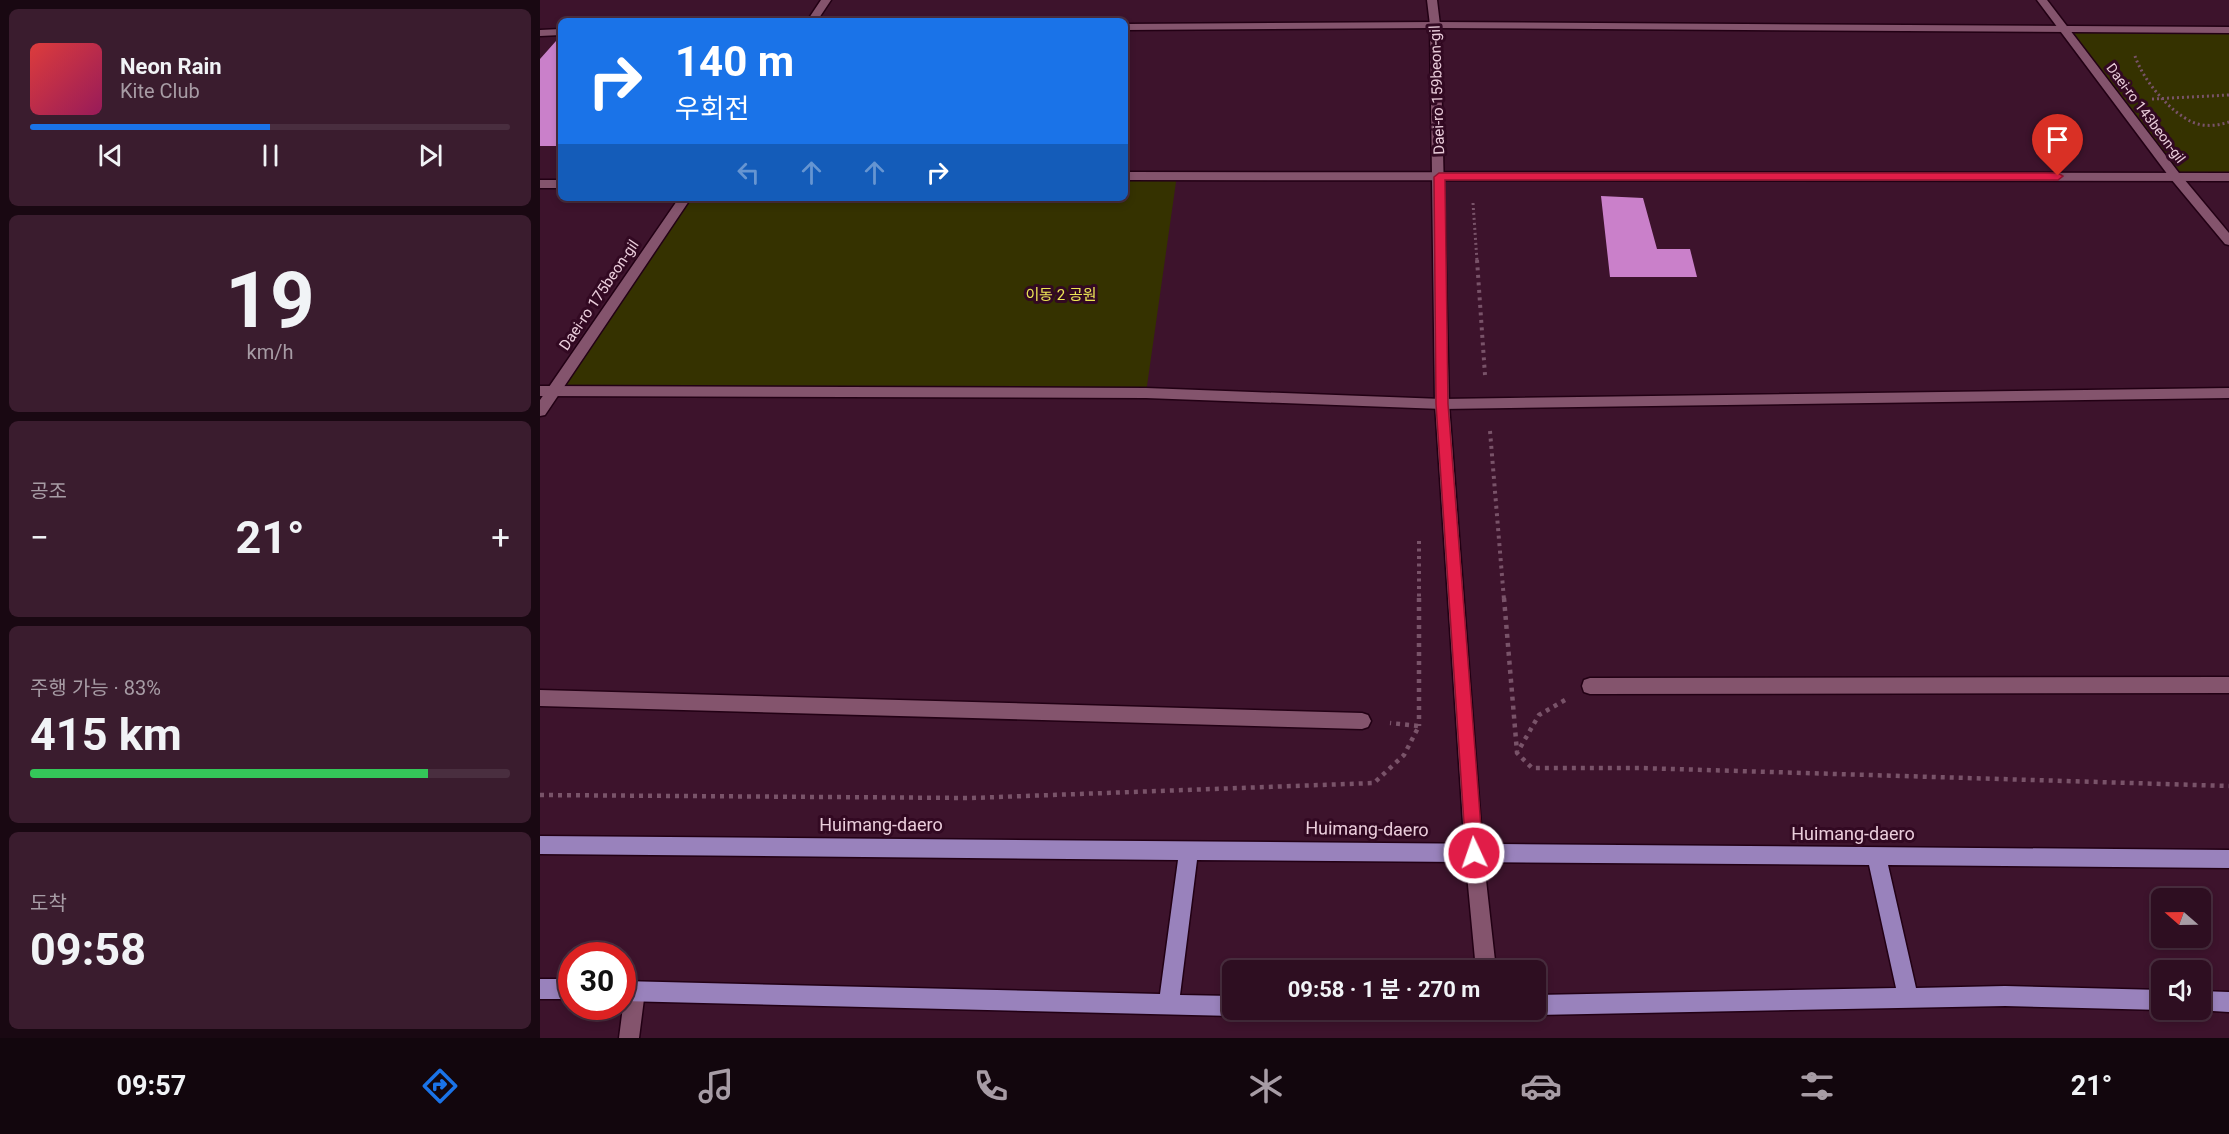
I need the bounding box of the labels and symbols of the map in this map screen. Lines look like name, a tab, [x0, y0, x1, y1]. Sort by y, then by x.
street label: Daei-ro 159beon-gil	[1426, 25, 1448, 155]
street label: Daei-ro 143beon-gil	[2103, 60, 2189, 166]
pin	[2032, 114, 2083, 176]
street label: Daei-ro 175beon-gil	[555, 236, 643, 354]
park label: 이동 2 공원	[1025, 286, 1097, 304]
street label: Huimang-daero	[819, 814, 943, 835]
street label: Huimang-daero	[1305, 817, 1429, 840]
position arrow	[1442, 821, 1506, 885]
street label: Huimang-daero	[1791, 823, 1915, 844]
north arrow	[2151, 888, 2211, 948]
speed limit sign: 30	[558, 942, 636, 1020]

